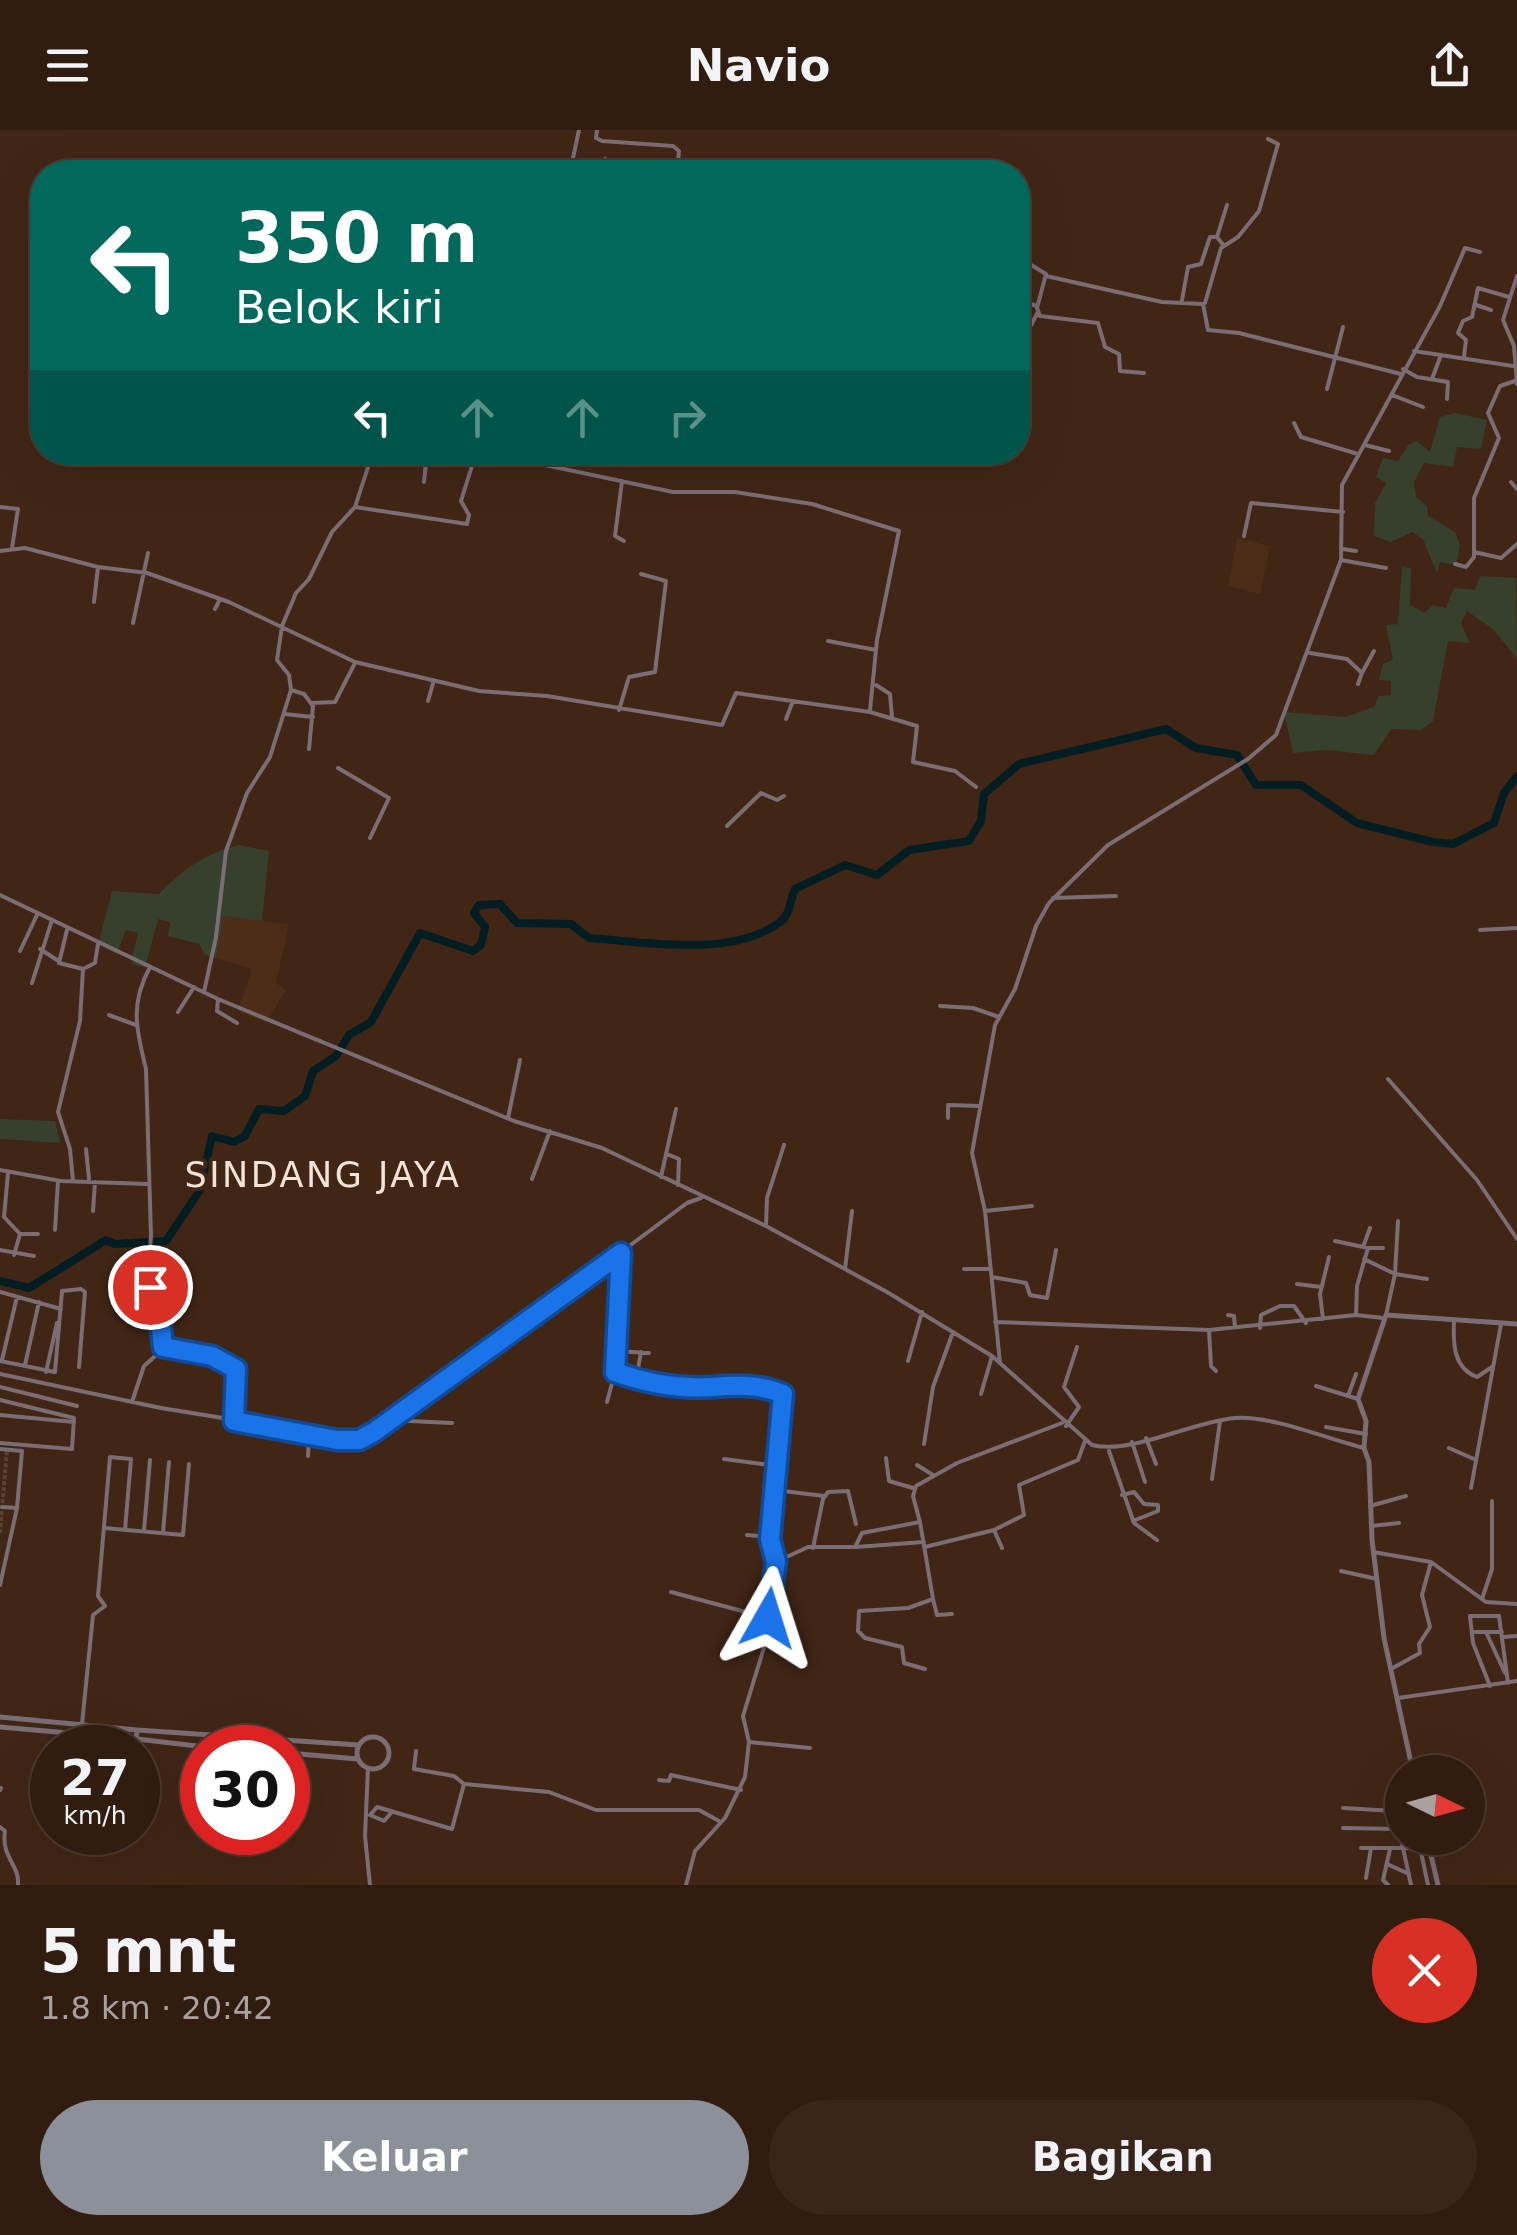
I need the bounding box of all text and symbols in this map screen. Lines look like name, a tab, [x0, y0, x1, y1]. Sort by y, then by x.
icon: menu	[40, 38, 95, 93]
icon: share	[1422, 38, 1477, 93]
text: Navio	[687, 39, 830, 92]
text: 350 m	[235, 197, 478, 279]
icon: left	[70, 200, 200, 330]
text: Belok kiri	[235, 281, 444, 334]
icon: left	[345, 390, 400, 445]
icon: ahead	[450, 390, 505, 445]
icon: ahead	[555, 390, 610, 445]
icon: right	[660, 390, 715, 445]
district label: SINDANG JAYA	[185, 1155, 461, 1195]
pin	[108, 1245, 193, 1330]
icon: arrive	[123, 1260, 178, 1315]
position arrow	[716, 1566, 820, 1670]
speed limit sign: 30	[180, 1725, 310, 1855]
text: 27	[60, 1749, 130, 1807]
north arrow	[1385, 1755, 1485, 1855]
map controls	[1385, 1755, 1485, 1855]
text: km/h	[63, 1801, 127, 1830]
text: 5 mnt	[40, 1916, 237, 1986]
button: close	[1372, 1918, 1477, 2023]
text: 1.8 km · 20:42	[40, 1989, 274, 2027]
button: Keluar	[40, 2100, 749, 2215]
button: Bagikan	[769, 2100, 1477, 2215]

